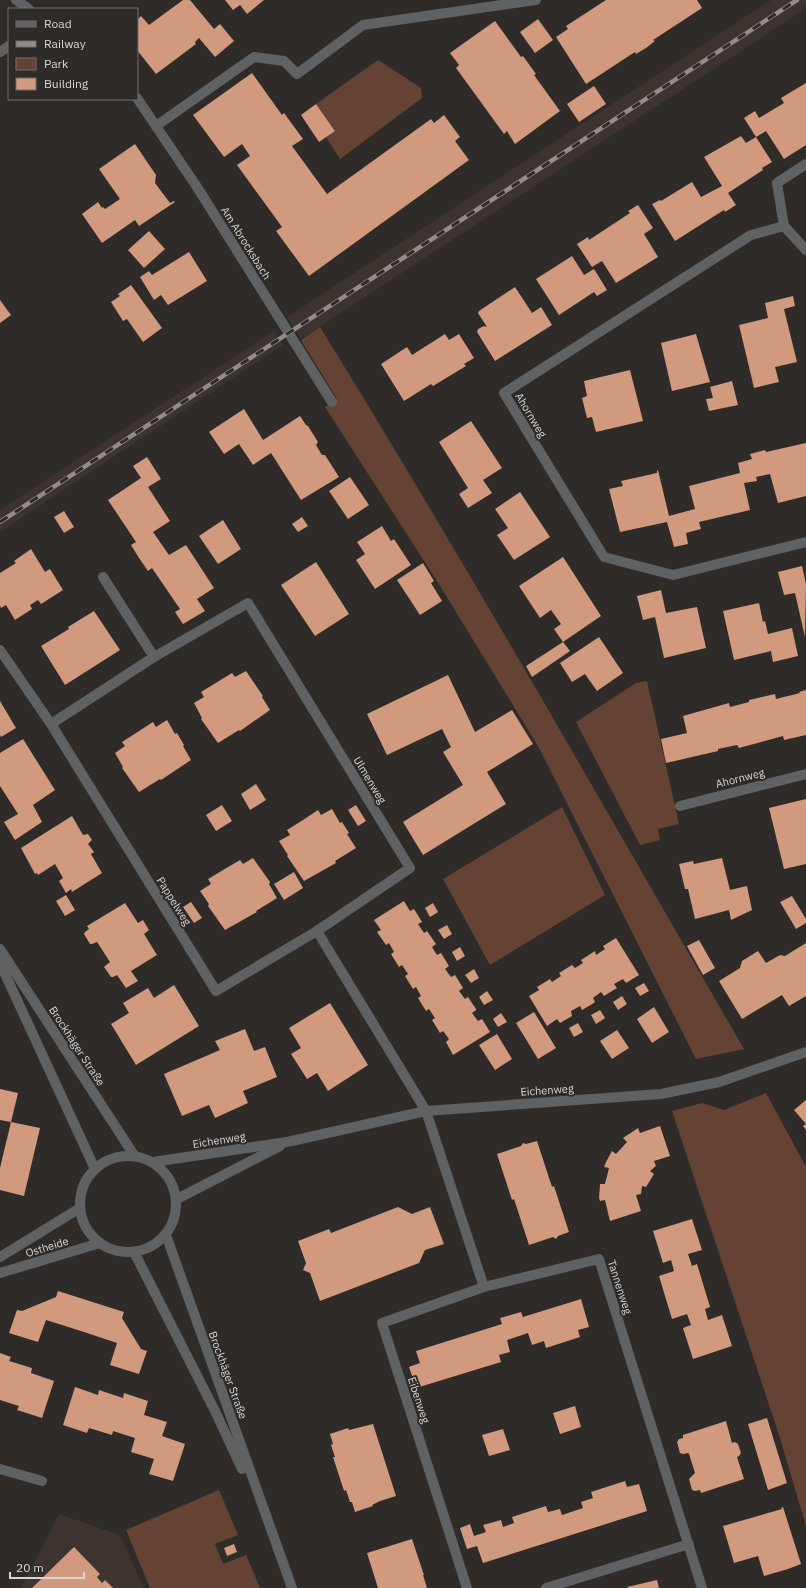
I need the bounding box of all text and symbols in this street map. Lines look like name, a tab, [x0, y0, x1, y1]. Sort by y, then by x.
legend	[8, 8, 138, 100]
text: Road	[44, 16, 72, 31]
text: Railway	[44, 36, 86, 51]
text: Park	[44, 56, 69, 71]
text: Building	[44, 76, 89, 91]
street label: Am Abrocksbach	[218, 204, 274, 282]
street label: Ahornweg	[512, 390, 550, 440]
street label: Ulmenweg	[350, 754, 390, 806]
street label: Ahornweg	[714, 765, 766, 791]
street label: Pappelweg	[154, 874, 194, 928]
street label: Brockhäger Straße	[46, 1003, 108, 1089]
street label: Eichenweg	[520, 1081, 574, 1099]
street label: Eichenweg	[192, 1129, 247, 1151]
street label: Ostheide	[24, 1234, 70, 1260]
street label: Tannenweg	[605, 1258, 635, 1316]
street label: Brockhäger Straße	[206, 1329, 250, 1421]
street label: Eibenweg	[405, 1375, 433, 1425]
scale bar	[10, 1554, 84, 1580]
text: 20 m	[16, 1560, 44, 1575]

